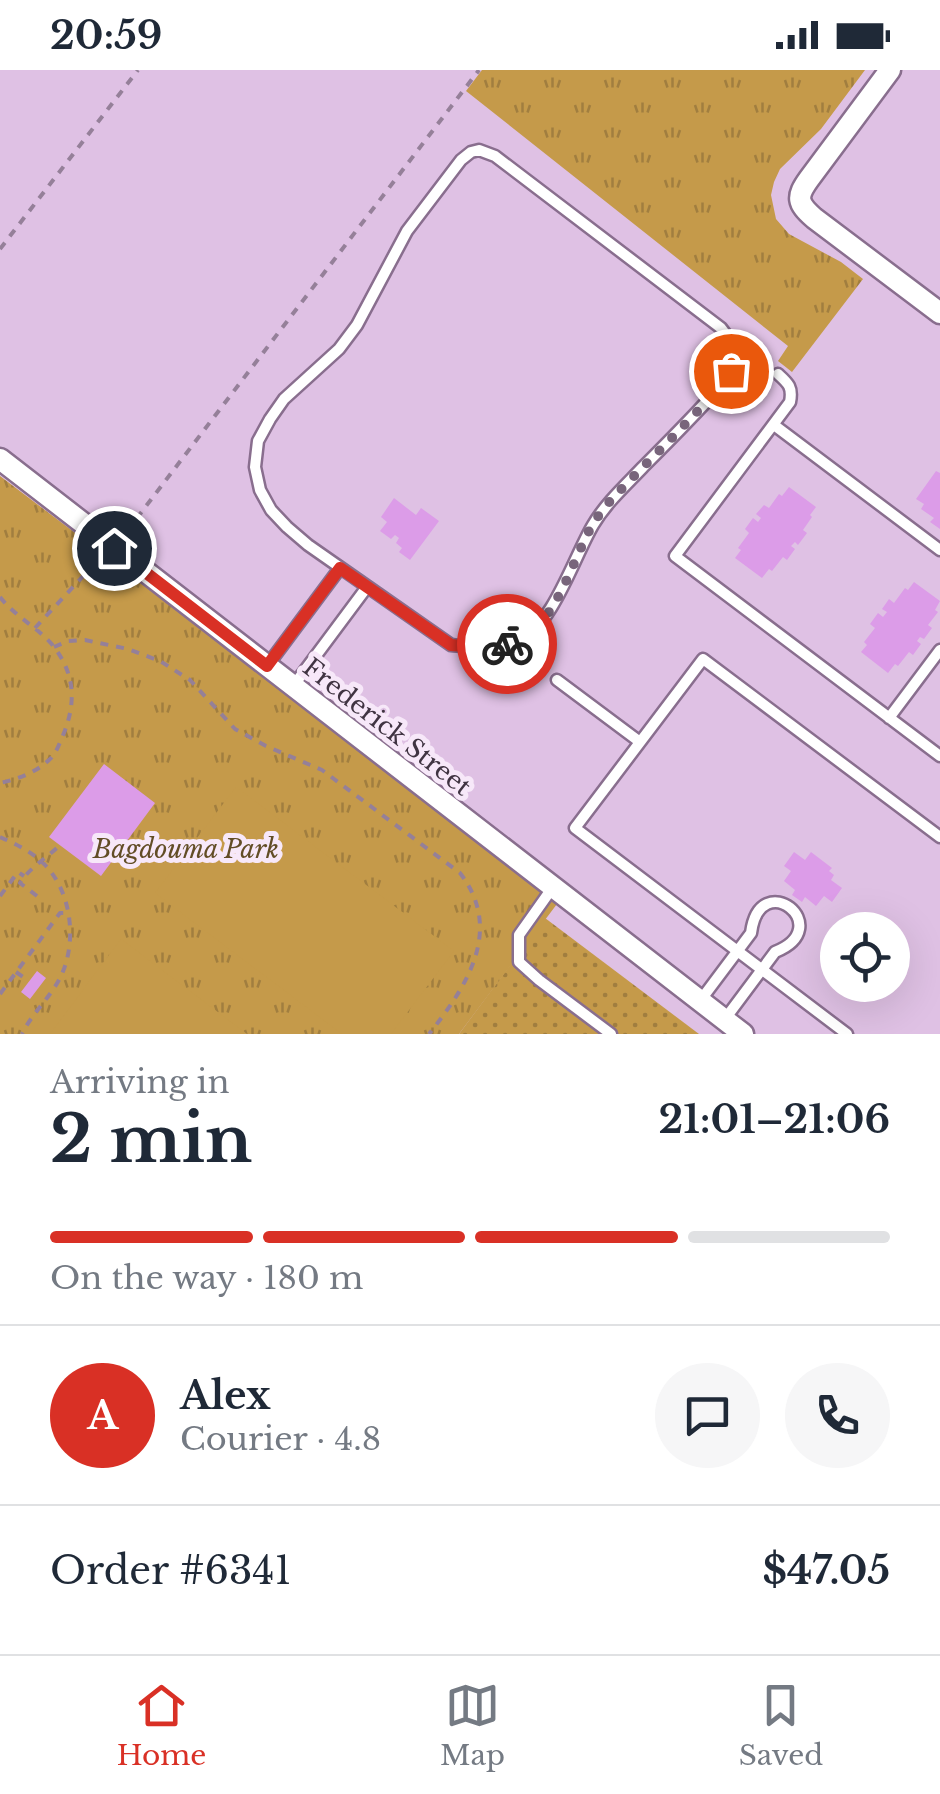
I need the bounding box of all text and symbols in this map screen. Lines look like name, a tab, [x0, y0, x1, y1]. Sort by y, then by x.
text: 20:59	[50, 12, 162, 59]
pin	[689, 329, 774, 414]
icon: bag	[704, 344, 759, 399]
pin	[72, 506, 157, 591]
icon: home	[87, 521, 142, 576]
courier	[457, 594, 557, 694]
icon: bike	[480, 617, 535, 672]
street label: Frederick Street	[297, 652, 478, 803]
park label: Bagdouma Park	[92, 834, 279, 865]
map controls	[820, 912, 910, 1002]
button: locate	[820, 912, 910, 1002]
text: Arriving in	[50, 1062, 229, 1102]
text: 21:01–21:06	[659, 1096, 890, 1143]
text: 2 min	[50, 1099, 252, 1180]
text: On the way · 180 m	[50, 1258, 363, 1298]
button: chat	[655, 1363, 760, 1468]
button: phone	[785, 1363, 890, 1468]
text: Alex	[180, 1372, 271, 1419]
text: A	[87, 1392, 118, 1439]
text: Courier · 4.8	[180, 1419, 381, 1459]
text: Order #6341	[50, 1547, 292, 1594]
text: $47.05	[762, 1547, 890, 1594]
tab: Home	[117, 1678, 206, 1773]
tab: Map	[440, 1678, 505, 1773]
tab: Saved	[739, 1678, 823, 1773]

